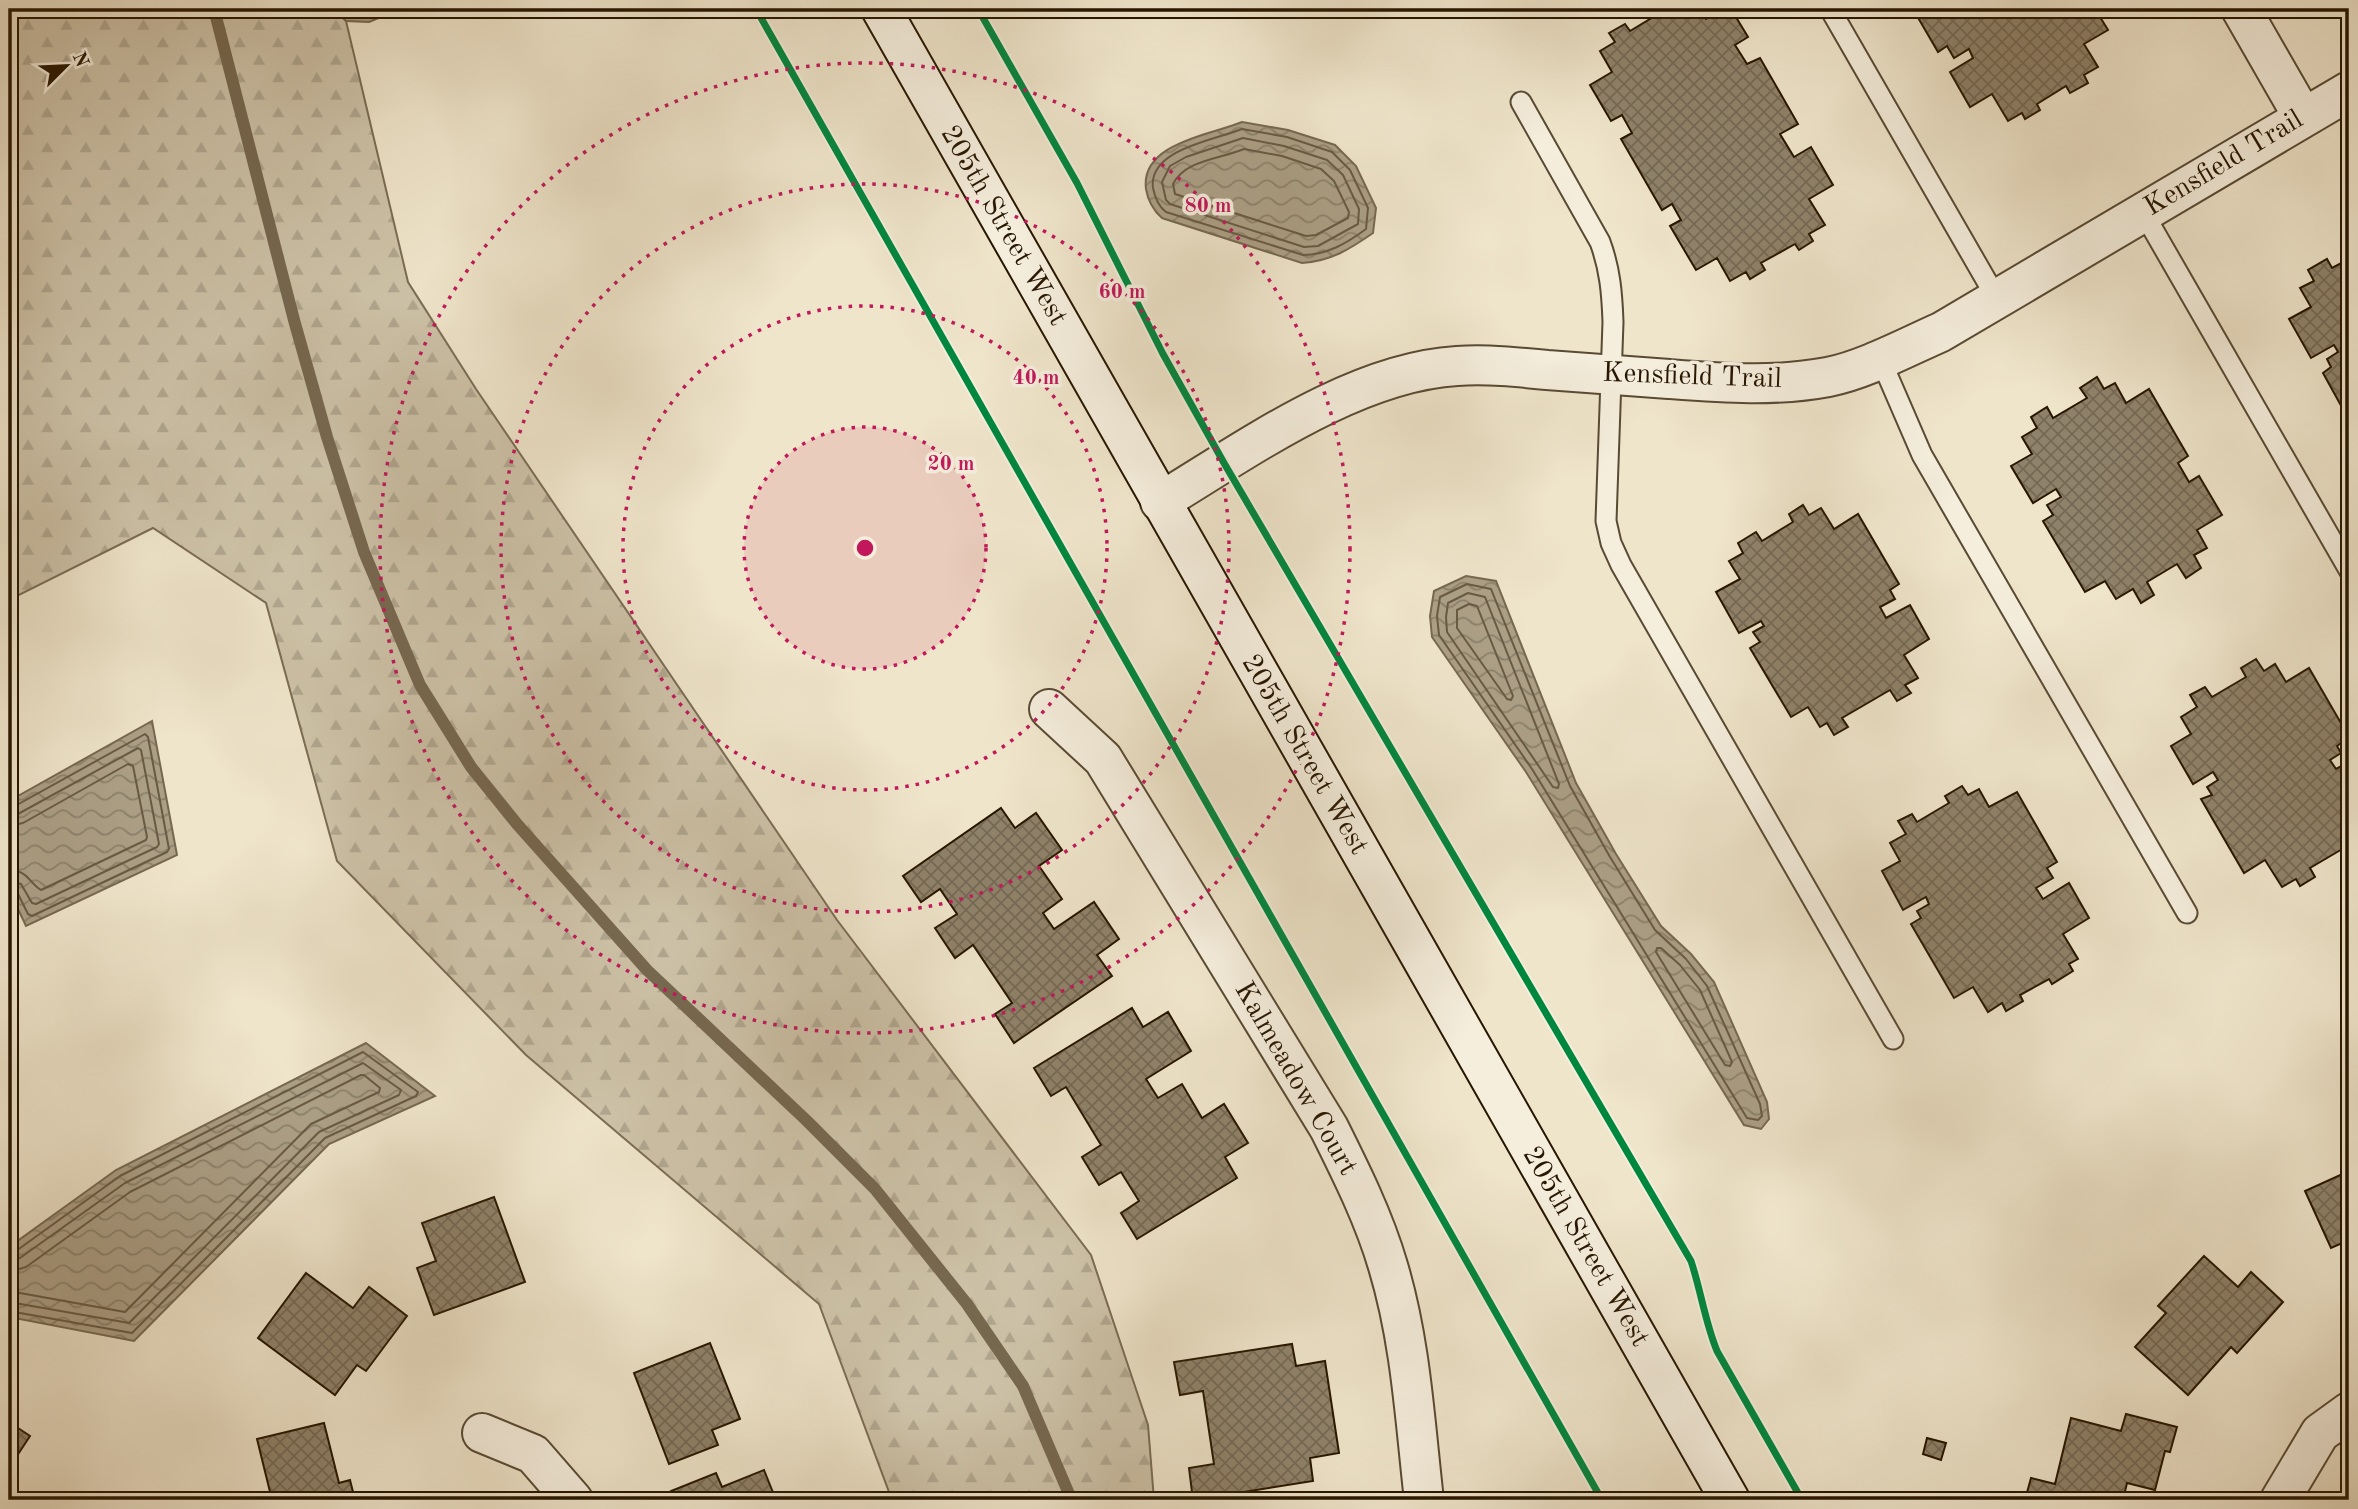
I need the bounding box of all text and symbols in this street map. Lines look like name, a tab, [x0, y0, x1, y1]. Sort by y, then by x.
north arrow	[32, 32, 102, 102]
text: N	[68, 50, 91, 71]
street label: Kensfield Trail	[2140, 106, 2308, 222]
street label: 205th Street West	[934, 121, 1072, 331]
text: 80 m	[1184, 196, 1232, 217]
text: 60 m	[1098, 282, 1146, 303]
street label: Kensfield Trail	[1602, 360, 1782, 394]
text: 40 m	[1012, 368, 1060, 389]
text: 20 m	[927, 454, 975, 475]
centre of rings	[853, 536, 877, 560]
street label: 205th Street West	[1235, 650, 1373, 860]
street label: Kalmeadow Court	[1228, 978, 1362, 1180]
street label: 205th Street West	[1516, 1142, 1654, 1352]

